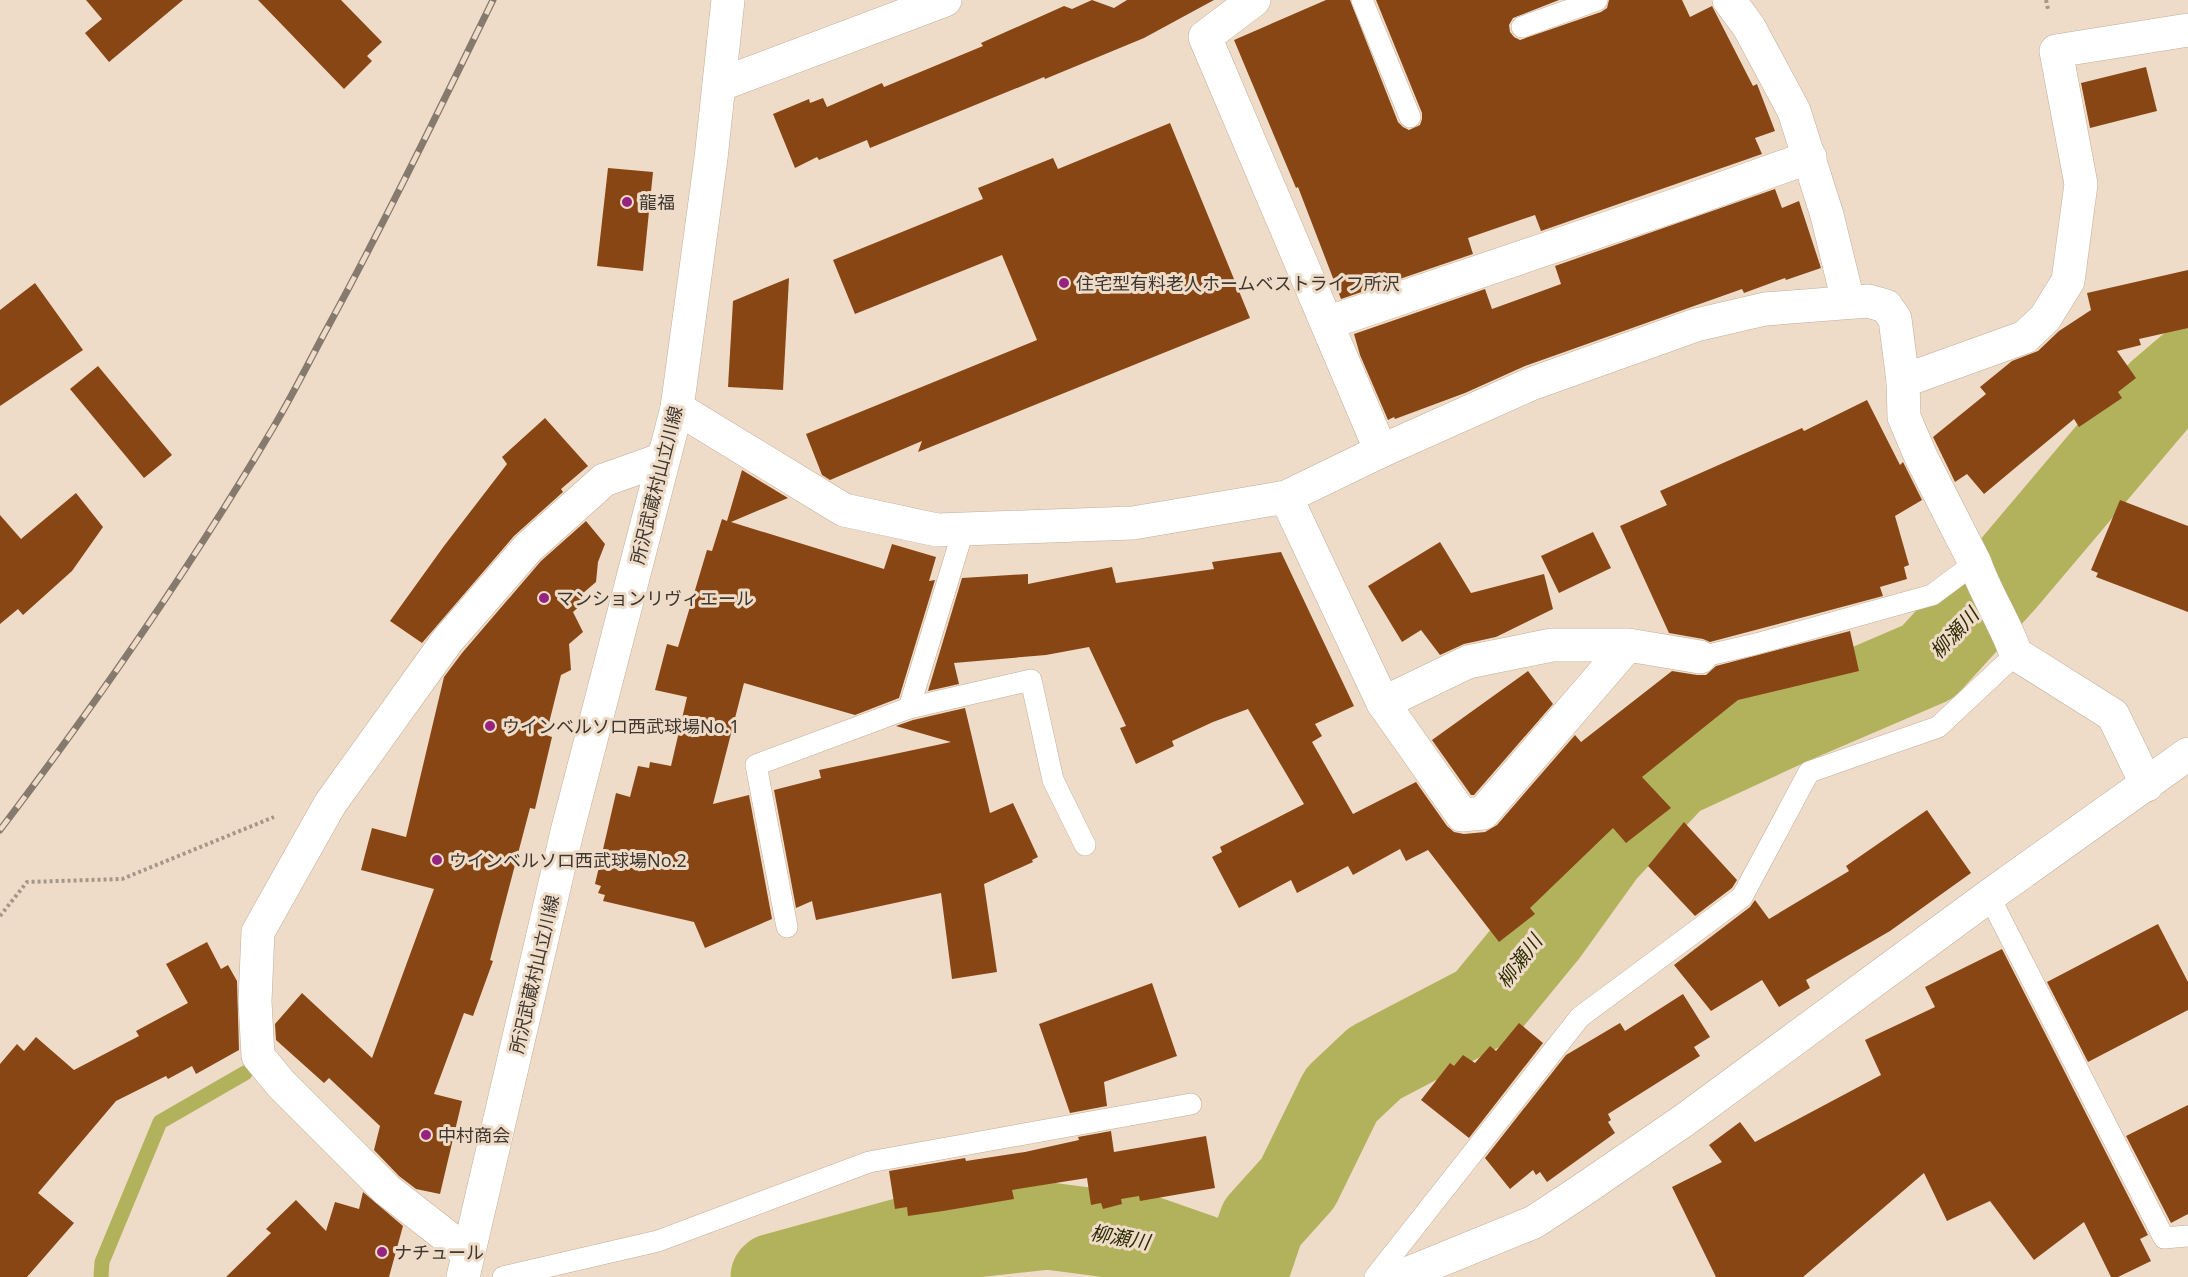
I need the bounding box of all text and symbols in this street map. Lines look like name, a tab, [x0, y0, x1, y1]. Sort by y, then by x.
place label: 龍福	[639, 190, 675, 214]
marker: 龍福	[620, 195, 634, 209]
place label: 住宅型有料老人ホームベストライフ所沢	[1076, 271, 1400, 295]
marker: 住宅型有料老人ホームベストライフ所沢	[1057, 276, 1071, 290]
street label: 所沢武蔵村山立川線	[625, 404, 687, 566]
place label: マンションリヴィエール	[556, 586, 754, 610]
marker: マンションリヴィエール	[537, 591, 551, 605]
water label: 柳瀬川	[1924, 600, 1986, 664]
place label: ウインベルソロ西武球場No.1	[502, 714, 740, 738]
marker: ウインベルソロ西武球場No.1	[483, 719, 497, 733]
place label: ウインベルソロ西武球場No.2	[449, 848, 687, 872]
marker: ウインベルソロ西武球場No.2	[430, 853, 444, 867]
street label: 所沢武蔵村山立川線	[504, 892, 564, 1056]
water label: 柳瀬川	[1490, 927, 1549, 993]
place label: 中村商会	[438, 1123, 510, 1147]
marker: 中村商会	[419, 1128, 433, 1142]
water label: 柳瀬川	[1088, 1218, 1154, 1256]
place label: ナチュール	[394, 1240, 484, 1264]
marker: ナチュール	[375, 1245, 389, 1259]

